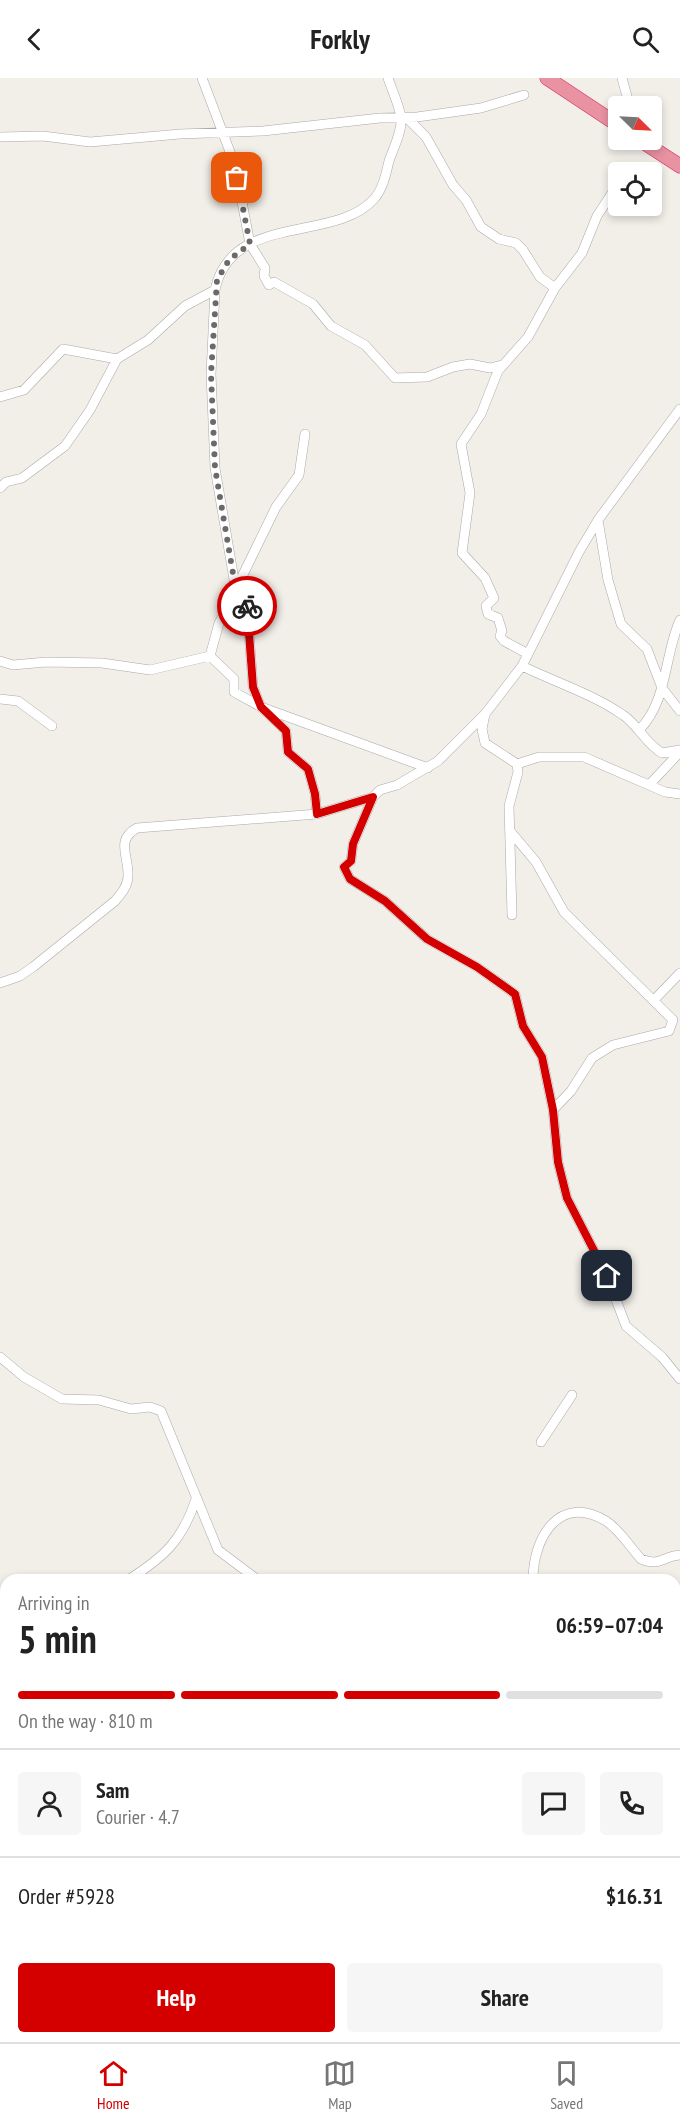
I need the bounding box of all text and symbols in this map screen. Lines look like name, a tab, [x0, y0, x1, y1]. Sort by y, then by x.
text: Forkly	[310, 22, 370, 56]
icon: back	[18, 23, 51, 56]
icon: search	[629, 23, 662, 56]
north arrow	[608, 96, 662, 150]
map controls	[608, 96, 662, 216]
pin	[211, 152, 262, 203]
icon: bag	[220, 161, 253, 194]
button: locate	[608, 162, 662, 216]
courier	[217, 576, 277, 636]
icon: bike	[231, 590, 264, 623]
pin	[581, 1250, 632, 1301]
icon: home	[590, 1259, 623, 1292]
text: Arriving in	[18, 1590, 90, 1616]
text: 06:59–07:04	[556, 1611, 663, 1639]
text: 5 min	[18, 1613, 97, 1664]
text: On the way · 810 m	[18, 1708, 153, 1734]
button: person	[18, 1772, 81, 1835]
button: chat	[522, 1772, 585, 1835]
button: phone	[600, 1772, 663, 1835]
text: Sam	[96, 1776, 129, 1804]
text: Courier · 4.7	[96, 1804, 180, 1830]
text: Order #5928	[18, 1882, 115, 1910]
text: $16.31	[606, 1882, 663, 1910]
button: Help	[18, 1963, 335, 2032]
button: Share	[347, 1963, 663, 2032]
tab: Home	[97, 2057, 130, 2113]
tab: Map	[323, 2057, 356, 2113]
tab: Saved	[550, 2057, 583, 2113]

